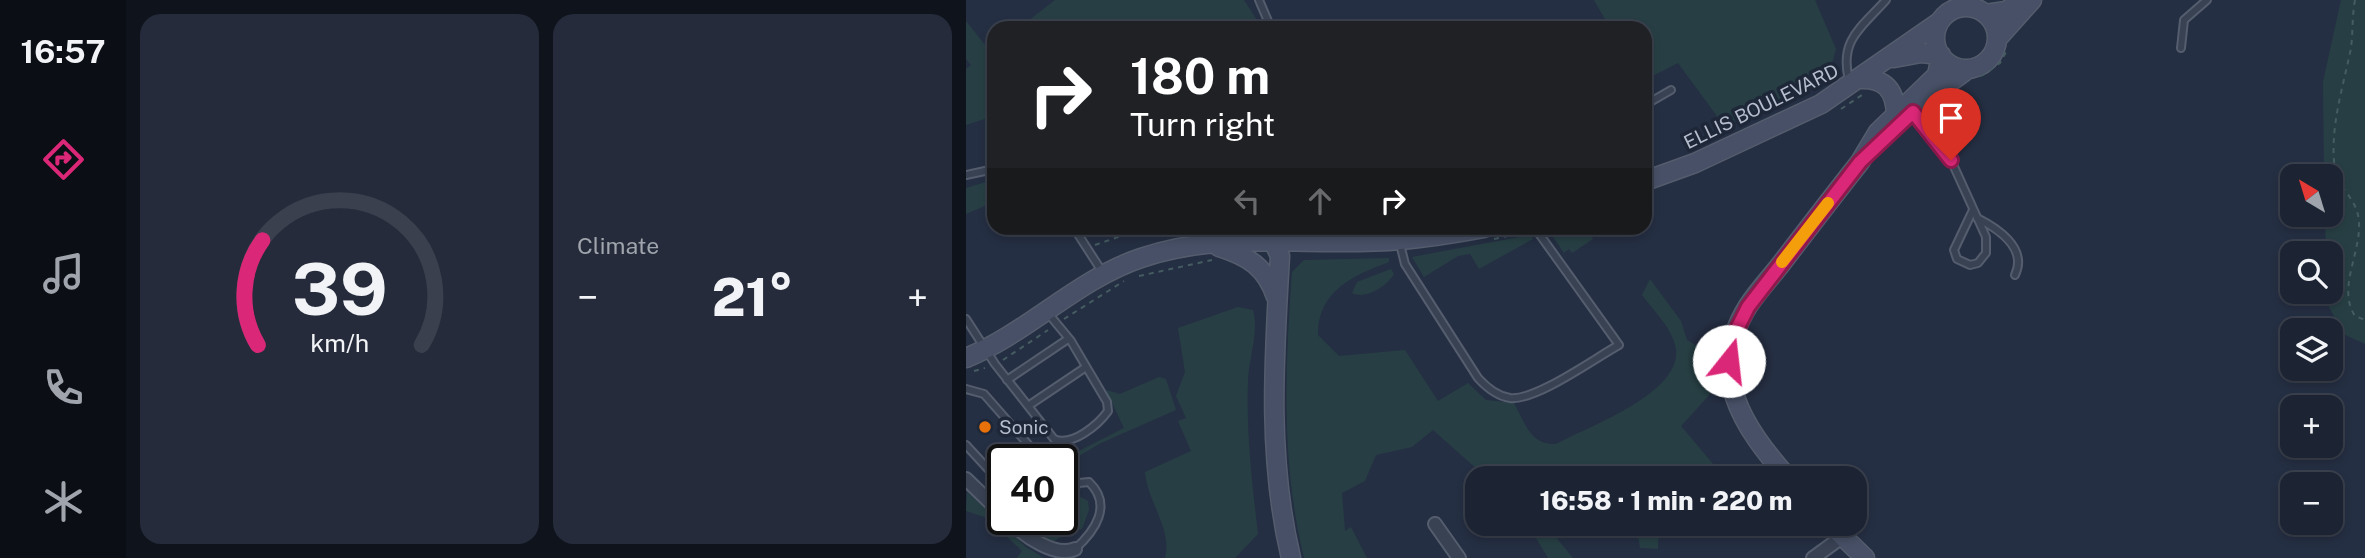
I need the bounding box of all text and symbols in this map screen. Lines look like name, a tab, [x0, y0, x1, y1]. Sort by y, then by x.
text: 16:57	[20, 33, 106, 70]
text: 180 m	[1130, 47, 1270, 105]
icon: right	[1015, 49, 1106, 140]
street label: ELLIS BOULEVARD	[1680, 59, 1842, 153]
pin	[1921, 88, 1981, 160]
icon: arrive	[1932, 99, 1970, 137]
text: Turn right	[1130, 106, 1275, 143]
icon: directions	[39, 135, 88, 184]
north arrow	[2280, 164, 2343, 228]
map controls	[2280, 164, 2343, 535]
icon: left	[1228, 182, 1266, 220]
icon: ahead	[1301, 182, 1339, 220]
icon: right	[1374, 182, 1412, 220]
text: Climate	[577, 232, 659, 259]
button: search	[2280, 241, 2343, 304]
text: 39	[291, 246, 388, 331]
icon: music	[39, 249, 88, 298]
text: 21°	[712, 267, 793, 328]
text: −	[577, 275, 598, 320]
text: +	[907, 275, 928, 320]
button: layers	[2280, 318, 2343, 381]
position arrow	[1692, 324, 1766, 398]
text: km/h	[310, 328, 369, 358]
icon: phone	[39, 363, 88, 412]
button: +	[2280, 395, 2343, 458]
place label: Sonic	[999, 416, 1048, 438]
marker: Sonic	[977, 419, 993, 435]
speed limit sign: 40	[987, 444, 1078, 535]
button: −	[2280, 472, 2343, 535]
icon: climate	[39, 477, 88, 526]
text: 16:58 · 1 min · 220 m	[1540, 485, 1792, 516]

